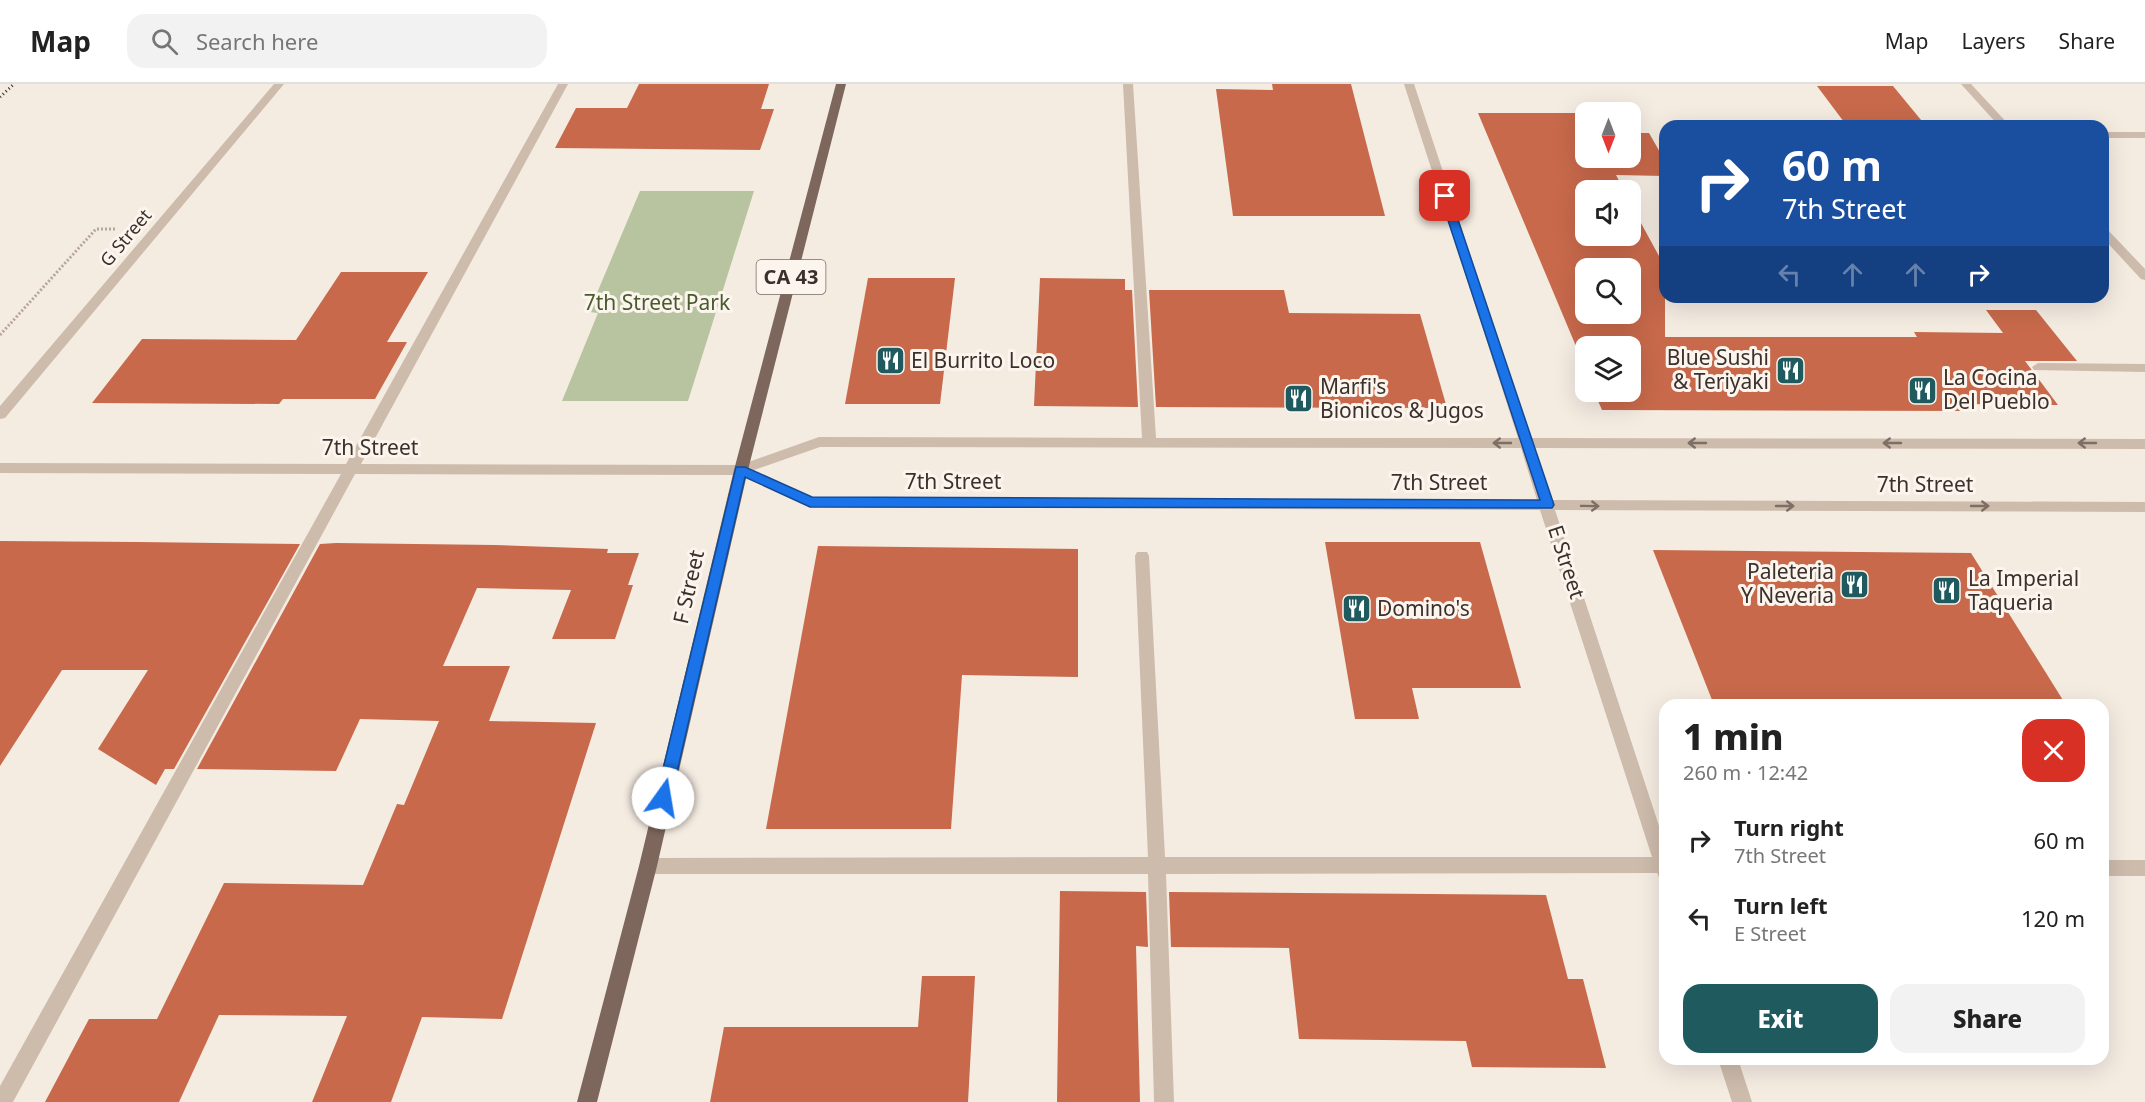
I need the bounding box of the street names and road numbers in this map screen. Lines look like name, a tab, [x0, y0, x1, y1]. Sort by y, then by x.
street label: G Street	[94, 203, 157, 271]
road number: CA 43	[756, 260, 826, 294]
street label: 7th Street	[322, 433, 419, 461]
street label: 7th Street	[905, 467, 1002, 495]
street label: 7th Street	[1391, 468, 1488, 496]
street label: 7th Street	[1877, 470, 1974, 498]
street label: E Street	[1542, 521, 1592, 602]
street label: F Street	[666, 547, 710, 626]

